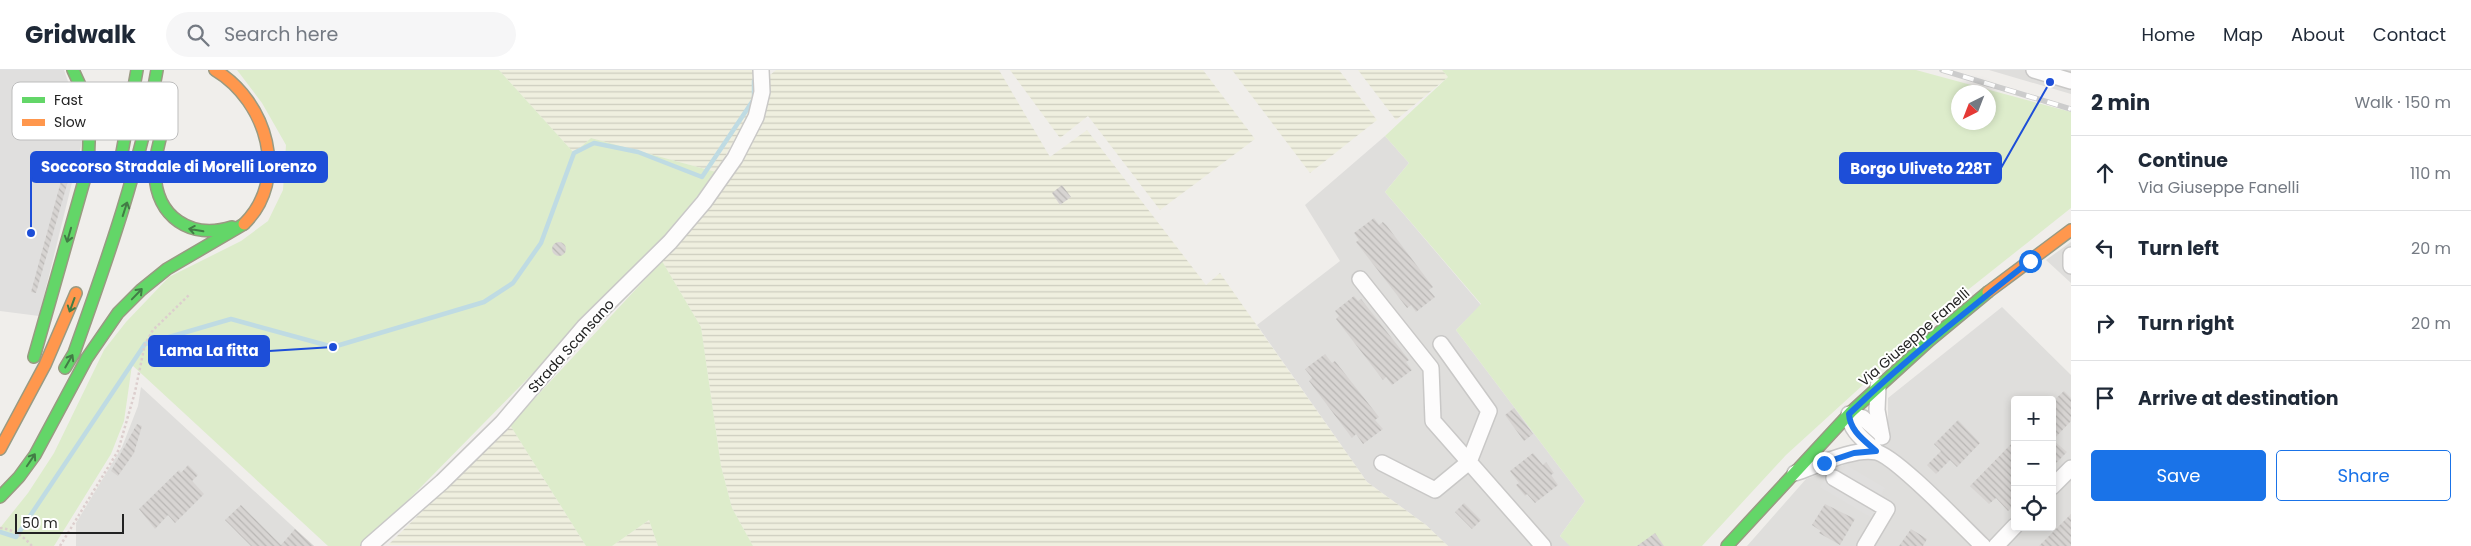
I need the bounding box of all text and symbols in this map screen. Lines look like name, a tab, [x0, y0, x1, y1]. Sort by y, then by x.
search box	[166, 12, 516, 57]
text: Gridwalk	[25, 18, 136, 51]
icon: search	[184, 21, 212, 49]
text: Search here	[224, 21, 338, 48]
text: Home	[2141, 22, 2195, 47]
text: Map	[2223, 22, 2263, 47]
text: About	[2291, 22, 2345, 47]
text: Contact	[2373, 22, 2446, 47]
legend	[12, 82, 178, 140]
north arrow	[1951, 85, 1996, 130]
text: 2 min	[2091, 88, 2150, 117]
text: Fast	[54, 90, 83, 110]
text: Walk · 150 m	[2354, 91, 2451, 114]
text: Slow	[54, 112, 87, 132]
text: Continue	[2138, 147, 2228, 174]
callout: Soccorso Stradale di Morelli Lorenzo	[31, 152, 327, 182]
callout: Borgo Uliveto 228T	[1840, 153, 2001, 183]
text: Soccorso Stradale di Morelli Lorenzo	[41, 156, 317, 177]
text: Borgo Uliveto 228T	[1850, 158, 1992, 179]
icon: ahead	[2091, 159, 2119, 187]
text: 110 m	[2410, 162, 2451, 185]
text: Via Giuseppe Fanelli	[2138, 176, 2299, 199]
one-way arrow	[121, 201, 131, 217]
one-way arrow	[189, 224, 205, 234]
one-way arrow	[63, 226, 73, 242]
icon: left	[2091, 234, 2119, 262]
text: Turn left	[2138, 235, 2219, 262]
text: 20 m	[2411, 237, 2451, 260]
route start	[2019, 250, 2042, 273]
street label: Via Giuseppe Fanelli	[1854, 283, 1974, 391]
one-way arrow	[131, 287, 143, 300]
street label: Strada Scansano	[523, 295, 619, 397]
one-way arrow	[67, 297, 76, 312]
icon: right	[2091, 309, 2119, 337]
text: Turn right	[2138, 310, 2234, 337]
text: 20 m	[2411, 312, 2451, 335]
callout: Lama La fitta	[149, 336, 269, 366]
text: Lama La fitta	[159, 340, 259, 361]
one-way arrow	[64, 355, 74, 369]
icon: arrive	[2091, 384, 2119, 412]
text: Arrive at destination	[2138, 385, 2339, 412]
map controls	[2011, 396, 2056, 531]
button: +	[2011, 396, 2056, 441]
button: −	[2011, 441, 2056, 486]
button: Save	[2091, 450, 2266, 501]
button: Share	[2276, 450, 2451, 501]
route end	[1813, 452, 1836, 475]
one-way arrow	[26, 453, 36, 467]
button: locate	[2011, 486, 2056, 531]
scale bar	[15, 511, 124, 534]
text: 50 m	[22, 513, 58, 533]

